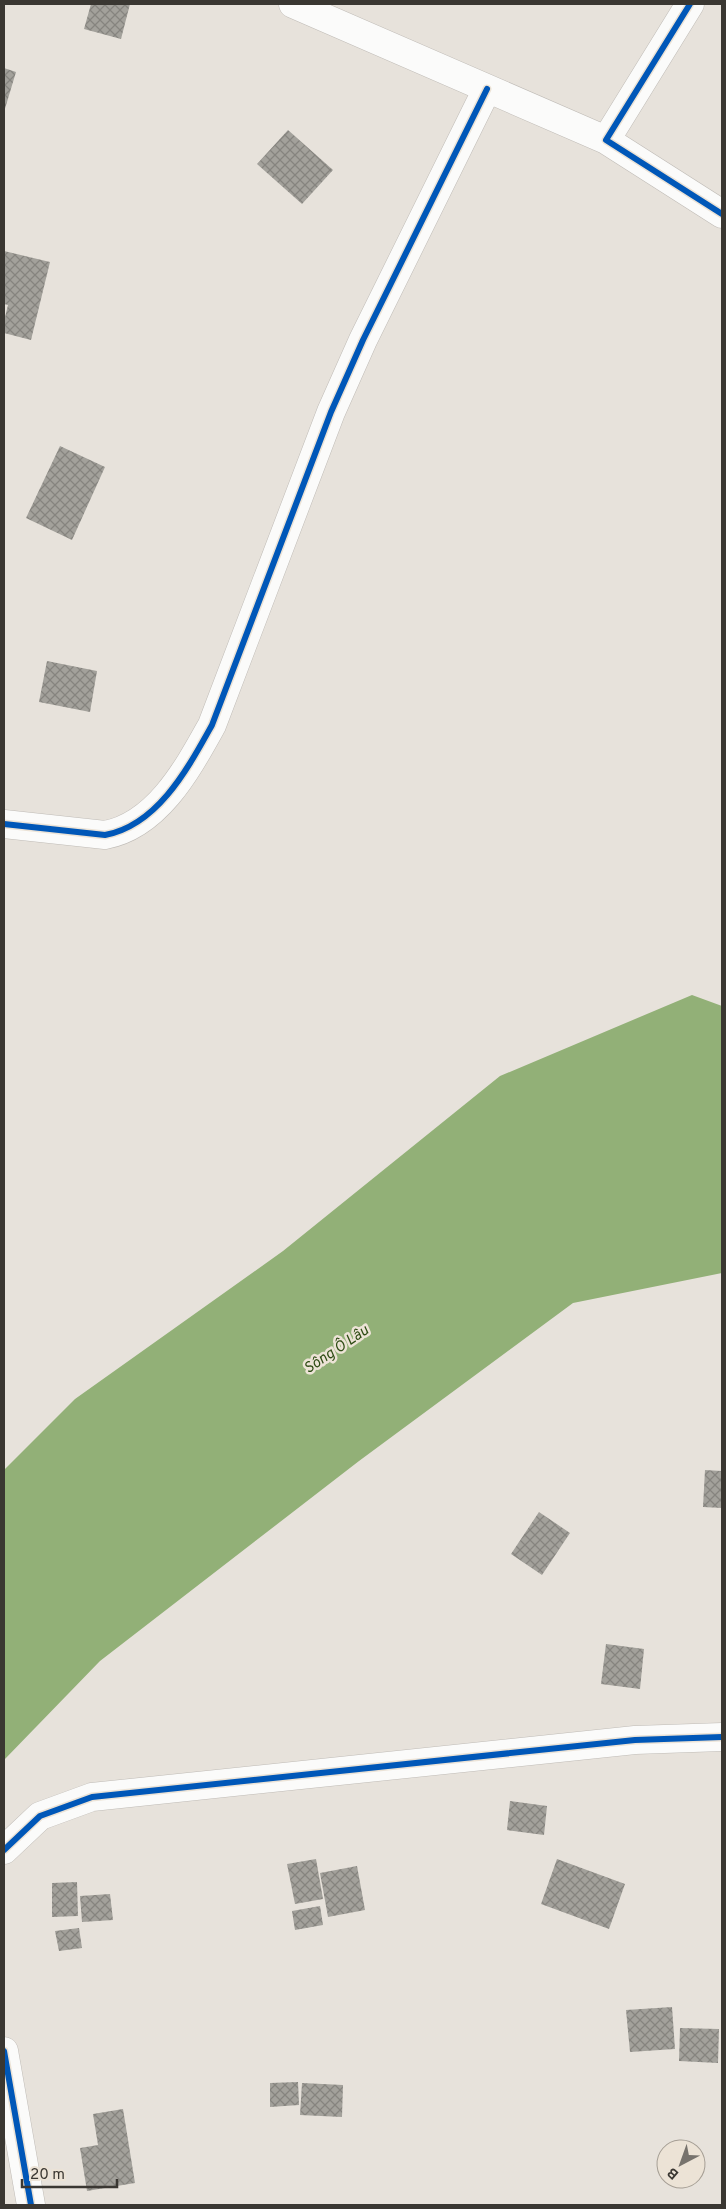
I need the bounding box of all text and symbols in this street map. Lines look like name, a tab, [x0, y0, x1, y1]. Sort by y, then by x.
water label: Sông Ô Lâu	[300, 1320, 374, 1379]
north arrow	[656, 2139, 706, 2189]
scale bar	[22, 2156, 118, 2188]
text: B	[664, 2163, 683, 2182]
text: 20 m	[30, 2166, 65, 2185]

